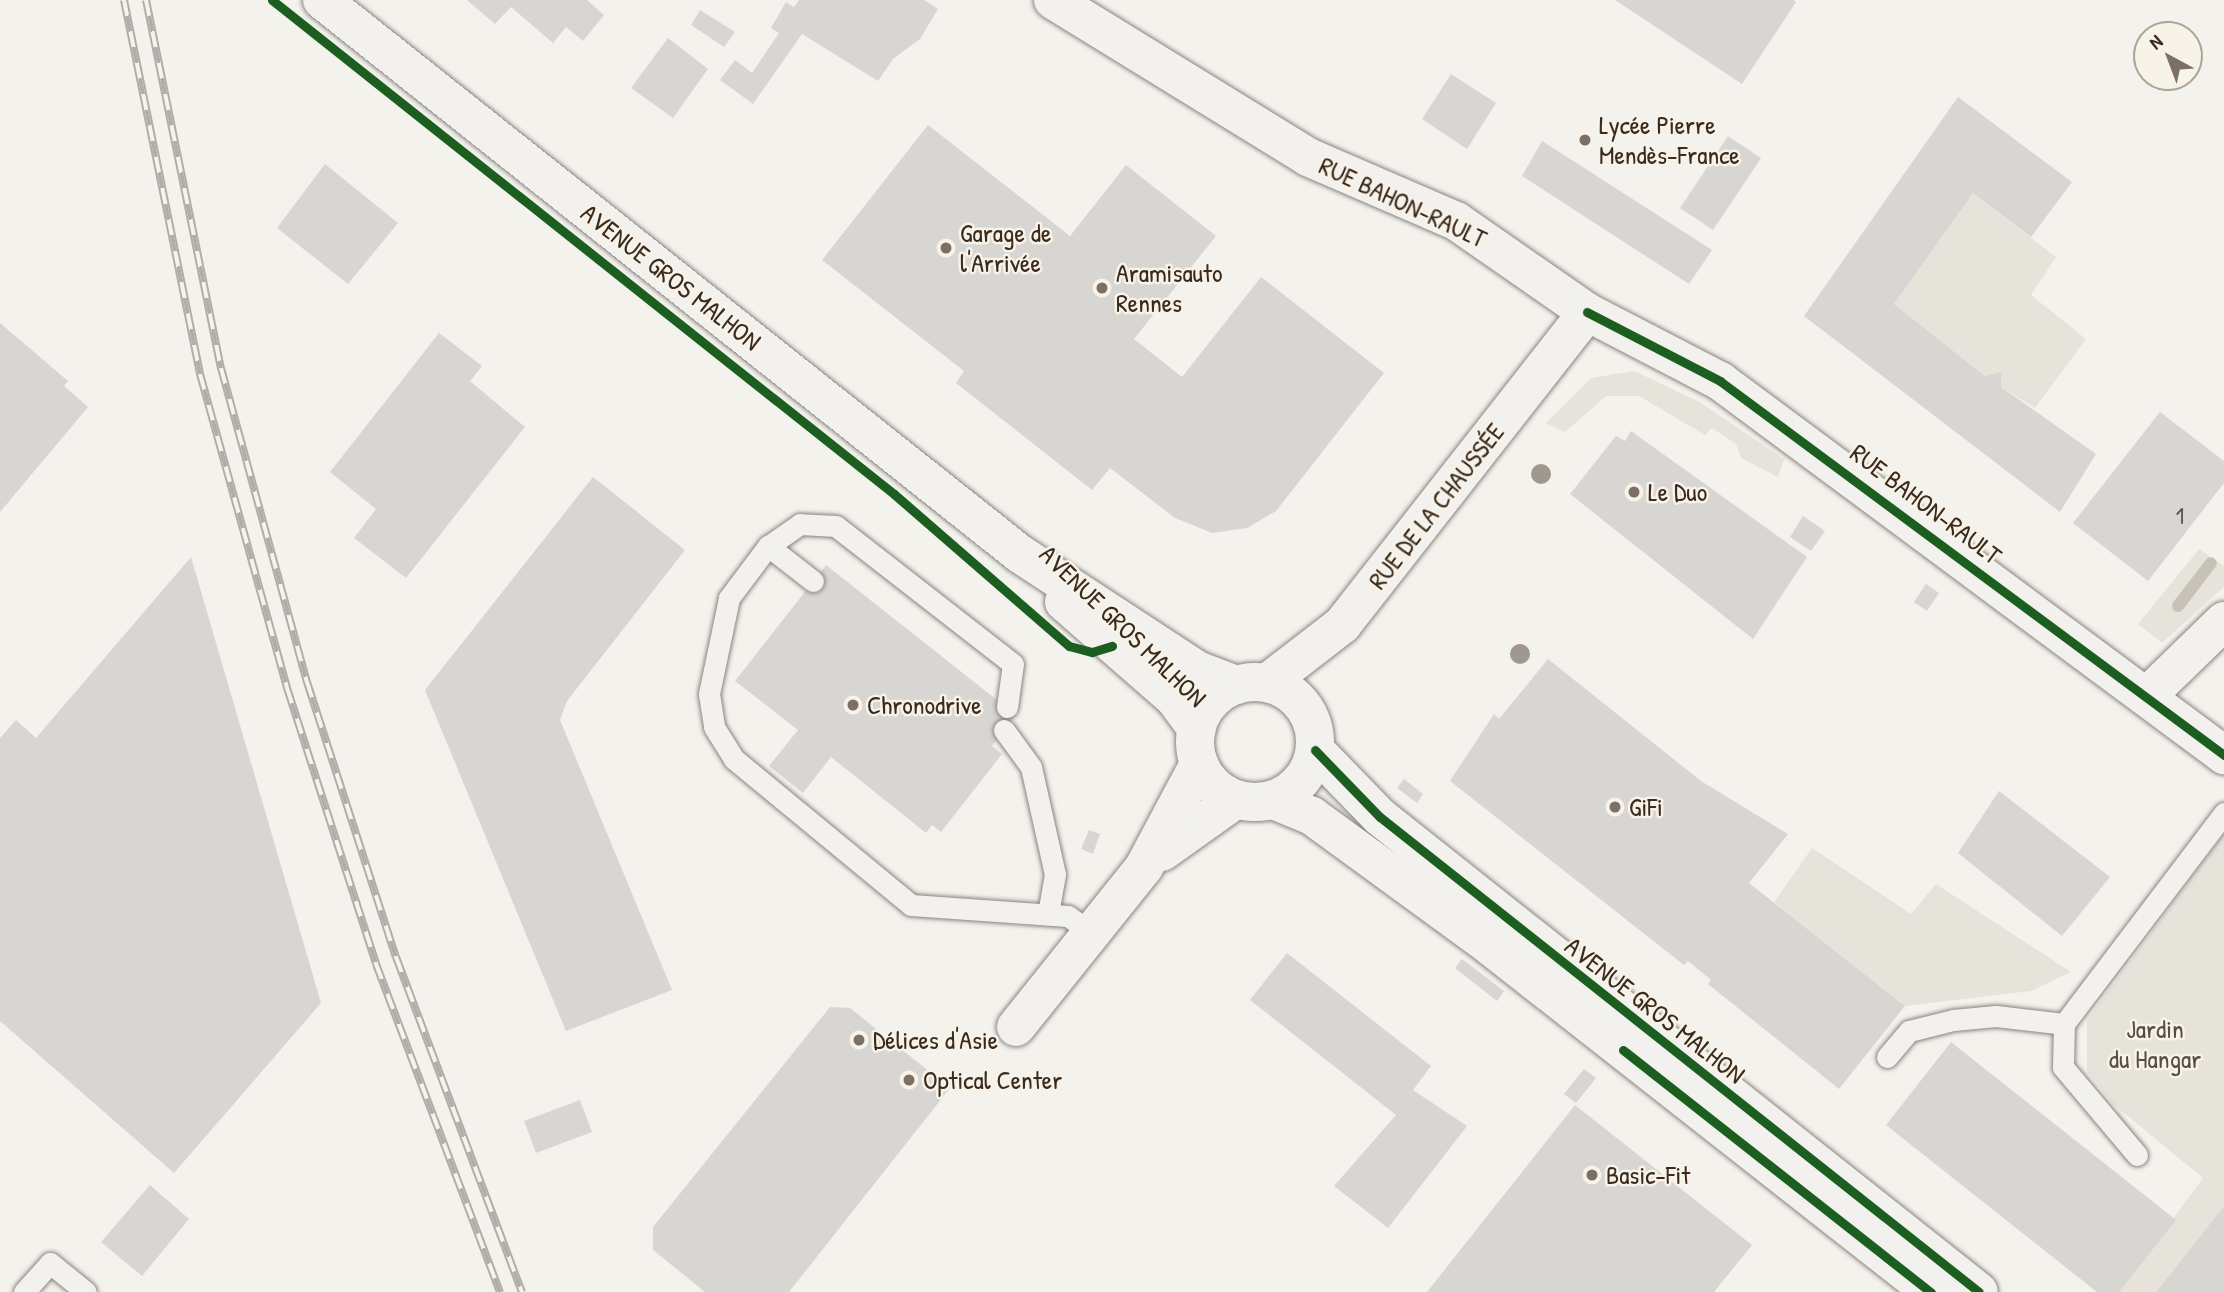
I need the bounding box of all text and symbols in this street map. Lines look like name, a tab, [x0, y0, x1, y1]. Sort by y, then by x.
north arrow	[2133, 21, 2203, 91]
text: N	[2143, 29, 2168, 55]
place label: Lycée Pierre Mendès-France	[1599, 109, 1740, 170]
marker: Lycée Pierre Mendès-France	[1577, 132, 1593, 148]
street label: RUE BAHON-RAULT	[1314, 150, 1492, 254]
street label: AVENUE GROS MALHON	[575, 197, 767, 357]
place label: Garage de l'Arrivée	[960, 217, 1051, 278]
marker: Garage de l'Arrivée	[938, 240, 954, 256]
place label: Aramisauto Rennes	[1116, 257, 1222, 318]
marker: Aramisauto Rennes	[1094, 280, 1110, 296]
street label: RUE DE LA CHAUSSÉE	[1362, 417, 1510, 595]
street label: RUE BAHON-RAULT	[1844, 437, 2008, 571]
place label: Le Duo	[1648, 476, 1707, 508]
marker: Le Duo	[1626, 484, 1642, 500]
house number: 1	[2176, 502, 2184, 530]
street label: AVENUE GROS MALHON	[1033, 539, 1213, 713]
place label: Chronodrive	[867, 689, 982, 721]
marker: Chronodrive	[845, 697, 861, 713]
place label: GiFi	[1629, 791, 1663, 823]
marker: GiFi	[1607, 799, 1623, 815]
street label: AVENUE GROS MALHON	[1559, 930, 1751, 1090]
park label: Jardin du Hangar	[2109, 1013, 2201, 1074]
place label: Délices d'Asie	[873, 1024, 998, 1056]
marker: Délices d'Asie	[851, 1032, 867, 1048]
place label: Optical Center	[923, 1064, 1062, 1096]
marker: Optical Center	[901, 1072, 917, 1088]
place label: Basic-Fit	[1606, 1159, 1690, 1191]
marker: Basic-Fit	[1584, 1167, 1600, 1183]

